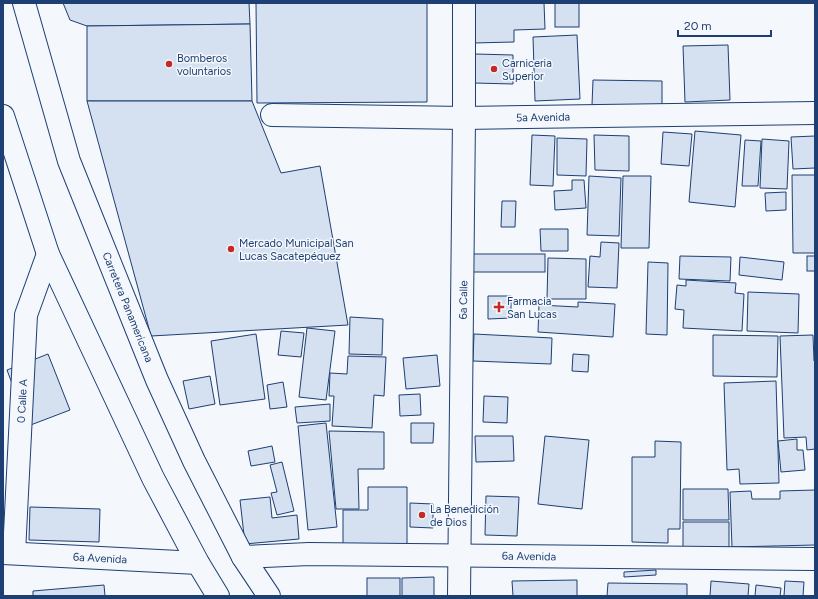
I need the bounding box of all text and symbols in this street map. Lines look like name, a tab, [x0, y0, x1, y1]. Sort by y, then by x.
scale bar	[678, 12, 771, 38]
text: 20 m	[684, 19, 712, 33]
place label: Bomberos voluntarios	[177, 52, 231, 78]
place label: Carniceria Superior	[502, 57, 552, 83]
marker: Bomberos voluntarios	[164, 59, 174, 69]
marker: Carniceria Superior	[489, 64, 499, 74]
street label: 5a Avenida	[516, 111, 570, 124]
place label: Mercado Municipal San Lucas Sacatepéquez	[239, 237, 354, 263]
marker: Mercado Municipal San Lucas Sacatepéquez	[226, 244, 236, 254]
street label: Carretera Panamericana	[99, 250, 156, 364]
street label: 6a Calle	[457, 280, 470, 320]
place label: Farmacia San Lucas	[507, 295, 557, 321]
marker: Farmacia San Lucas	[494, 302, 504, 312]
street label: 0 Calle A	[15, 378, 30, 424]
place label: La Benedición de Dios	[430, 503, 499, 529]
marker: La Benedición de Dios	[417, 510, 427, 520]
street label: 6a Avenida	[502, 550, 556, 563]
street label: 6a Avenida	[73, 551, 127, 566]

